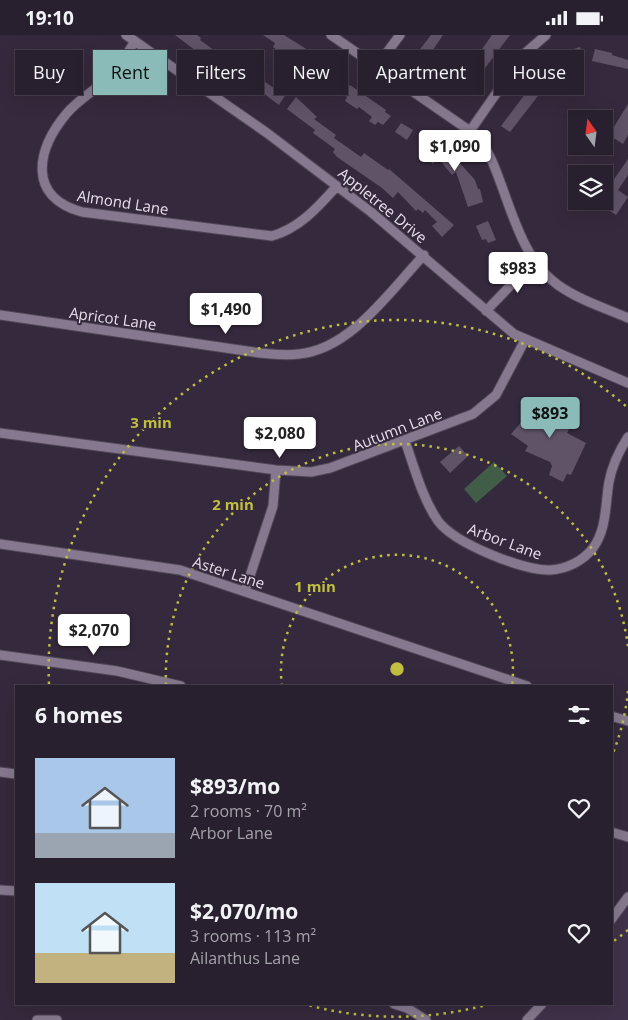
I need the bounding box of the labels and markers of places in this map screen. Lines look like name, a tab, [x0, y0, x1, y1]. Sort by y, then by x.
pin: $1,090	[414, 129, 496, 172]
pin: $983	[488, 251, 548, 294]
pin: $1,490	[185, 293, 267, 335]
pin: $893	[520, 397, 580, 439]
pin: $2,080	[239, 417, 321, 459]
pin: $2,070	[53, 613, 135, 656]
centre of rings	[388, 660, 406, 678]

